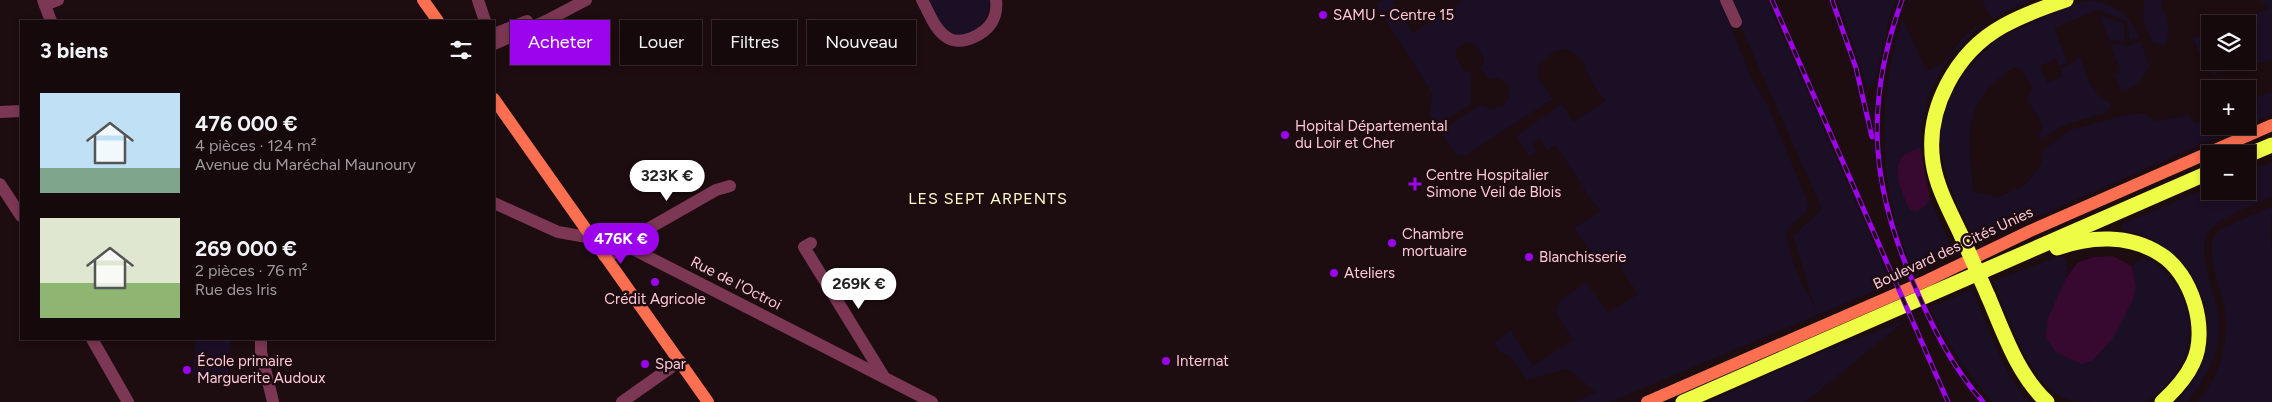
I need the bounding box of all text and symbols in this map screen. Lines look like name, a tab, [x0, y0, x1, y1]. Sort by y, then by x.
place label: SAMU - Centre 15	[1333, 6, 1454, 24]
marker: SAMU - Centre 15	[1317, 9, 1329, 21]
map controls	[2201, 15, 2256, 200]
button: layers	[2201, 15, 2256, 70]
chip: Acheter	[510, 20, 610, 65]
chip: Louer	[620, 20, 702, 65]
chip: Filtres	[712, 20, 797, 65]
chip: Nouveau	[807, 20, 916, 65]
icon: filters	[447, 36, 475, 64]
text: 3 biens	[40, 38, 108, 63]
button: +	[2201, 80, 2256, 135]
text: 476 000 €	[195, 111, 298, 136]
icon: home	[80, 113, 140, 173]
place label: Hopital Départemental du Loir et Cher	[1295, 117, 1447, 152]
marker: Hopital Départemental du Loir et Cher	[1279, 129, 1291, 141]
text: 4 pièces · 124 m²	[195, 136, 316, 155]
button: −	[2201, 145, 2256, 200]
text: Avenue du Maréchal Maunoury	[195, 155, 416, 174]
pin: 323K €	[626, 160, 708, 202]
text: 323K €	[641, 166, 693, 185]
place label: Centre Hospitalier Simone Veil de Blois	[1426, 166, 1561, 201]
marker: Centre Hospitalier Simone Veil de Blois	[1408, 177, 1422, 191]
district label: LES SEPT ARPENTS	[908, 189, 1068, 208]
street label: Boulevard des Cités Unies	[1870, 203, 2036, 293]
pin: 476K €	[580, 222, 662, 265]
place label: Chambre mortuaire	[1402, 225, 1467, 260]
text: 476K €	[594, 229, 648, 248]
text: 269 000 €	[195, 236, 297, 261]
marker: Chambre mortuaire	[1386, 237, 1398, 249]
icon: home	[80, 238, 140, 298]
place label: Blanchisserie	[1539, 248, 1626, 266]
marker: Blanchisserie	[1523, 251, 1535, 263]
street label: Rue de l'Octroi	[688, 252, 784, 314]
text: 2 pièces · 76 m²	[195, 261, 308, 280]
place label: Ateliers	[1344, 264, 1395, 282]
marker: Ateliers	[1328, 267, 1340, 279]
pin: 269K €	[818, 268, 900, 310]
text: 269K €	[832, 274, 886, 293]
marker: Crédit Agricole	[649, 276, 661, 288]
text: Rue des Iris	[195, 280, 277, 299]
place label: Crédit Agricole	[604, 290, 706, 308]
place label: École primaire Marguerite Audoux	[197, 352, 325, 387]
place label: Internat	[1176, 352, 1229, 370]
place label: Spar	[655, 355, 686, 373]
marker: Internat	[1160, 355, 1172, 367]
marker: Spar	[639, 358, 651, 370]
marker: École primaire Marguerite Audoux	[181, 364, 193, 376]

